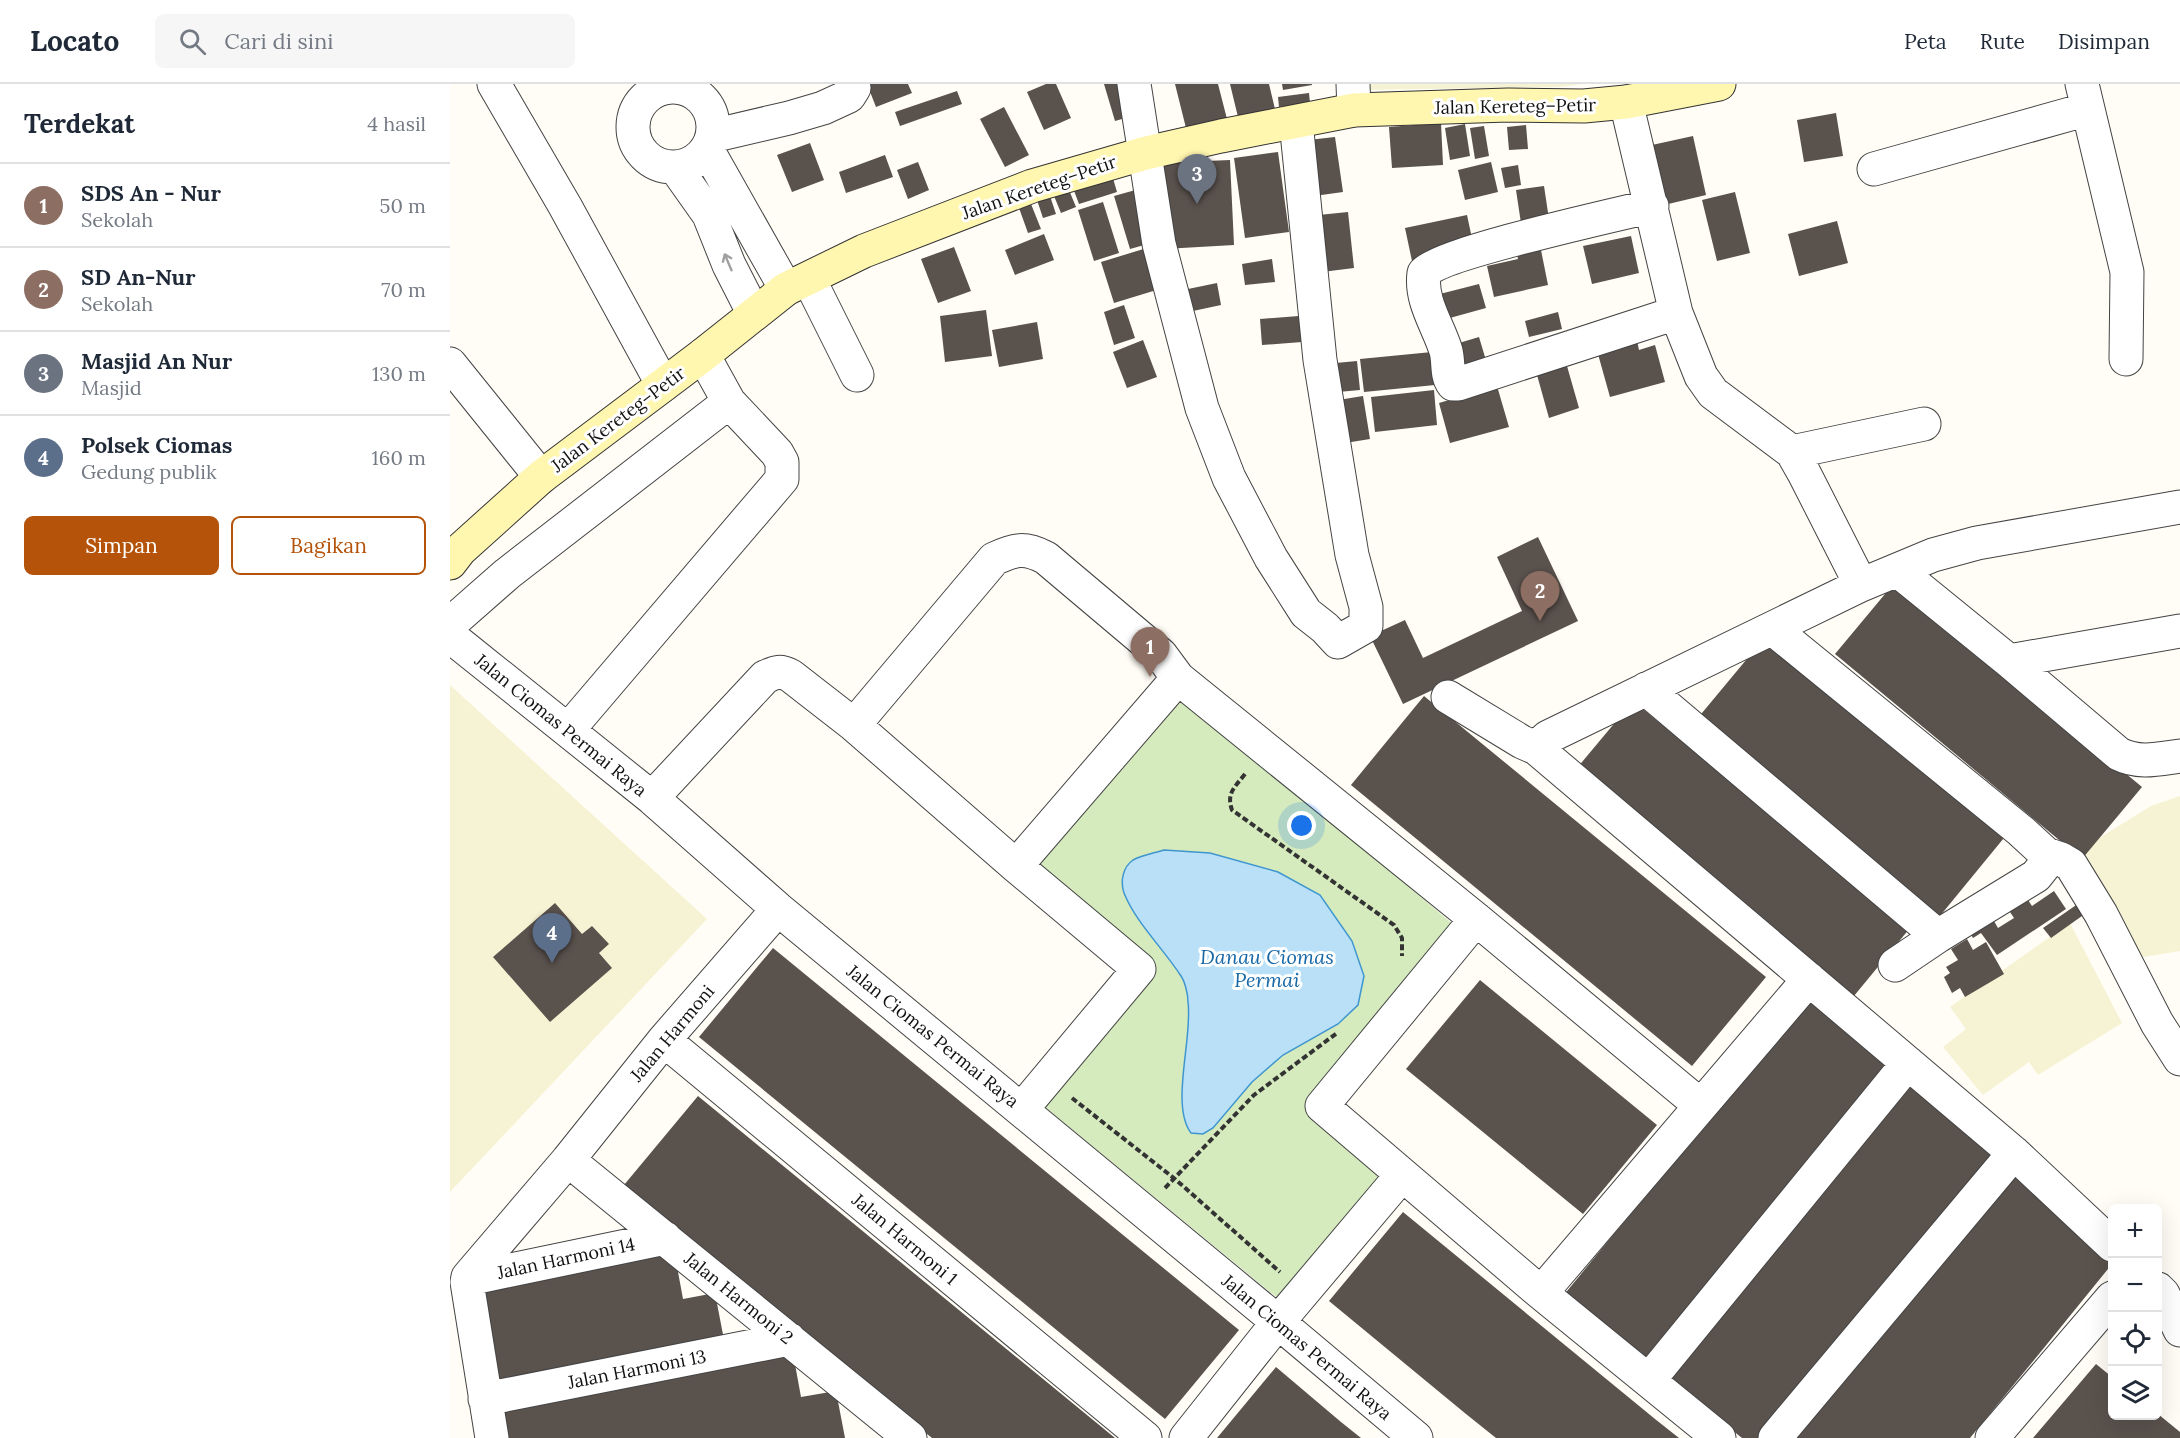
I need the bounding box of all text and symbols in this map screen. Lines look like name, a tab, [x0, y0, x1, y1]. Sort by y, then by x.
search box	[155, 14, 575, 68]
text: Locato	[30, 23, 119, 59]
icon: search	[176, 25, 209, 58]
text: Cari di sini	[224, 27, 334, 55]
text: Peta	[1904, 28, 1947, 55]
text: Rute	[1980, 28, 2025, 55]
text: Disimpan	[2058, 28, 2150, 55]
street label: Jalan Kereteg–Petir	[1433, 93, 1596, 119]
text: Terdekat	[24, 107, 135, 140]
text: 4 hasil	[367, 111, 426, 136]
street label: Jalan Kereteg–Petir	[958, 150, 1119, 225]
pin: 3	[1178, 154, 1216, 204]
text: SDS An - Nur	[81, 179, 221, 207]
text: 1	[39, 193, 48, 218]
text: 50 m	[380, 193, 426, 218]
text: Sekolah	[81, 207, 153, 232]
one-way arrow	[722, 253, 733, 271]
text: SD An-Nur	[81, 263, 196, 291]
text: 2	[38, 277, 49, 302]
text: 70 m	[381, 277, 426, 302]
text: Sekolah	[81, 291, 153, 316]
text: Masjid An Nur	[81, 347, 232, 375]
text: 3	[38, 361, 49, 386]
text: 130 m	[372, 361, 426, 386]
street label: Jalan Kereteg–Petir	[546, 361, 690, 477]
text: Masjid	[81, 375, 142, 400]
text: Polsek Ciomas	[81, 431, 233, 459]
text: 4	[38, 445, 49, 470]
text: 160 m	[372, 445, 426, 470]
text: Gedung publik	[81, 459, 217, 484]
button: Simpan	[24, 516, 219, 575]
button: Bagikan	[231, 516, 426, 575]
pin: 2	[1520, 572, 1560, 621]
pin: 1	[1130, 628, 1170, 677]
street label: Jalan Ciomas Permai Raya	[469, 648, 652, 802]
your location	[1287, 811, 1316, 840]
pin: 4	[532, 914, 572, 963]
water label: Danau Ciomas Permai	[1200, 944, 1334, 992]
street label: Jalan Ciomas Permai Raya	[841, 959, 1024, 1113]
street label: Jalan Harmoni	[624, 980, 719, 1087]
street label: Jalan Harmoni 1	[847, 1188, 962, 1290]
map controls	[2108, 1204, 2162, 1420]
button: +	[2108, 1204, 2162, 1258]
street label: Jalan Harmoni 14	[494, 1232, 637, 1284]
street label: Jalan Harmoni 2	[679, 1246, 798, 1349]
button: −	[2108, 1258, 2162, 1312]
street label: Jalan Ciomas Permai Raya	[1217, 1268, 1397, 1425]
button: locate	[2108, 1312, 2162, 1366]
street label: Jalan Harmoni 13	[565, 1344, 708, 1394]
button: layers	[2108, 1366, 2162, 1420]

